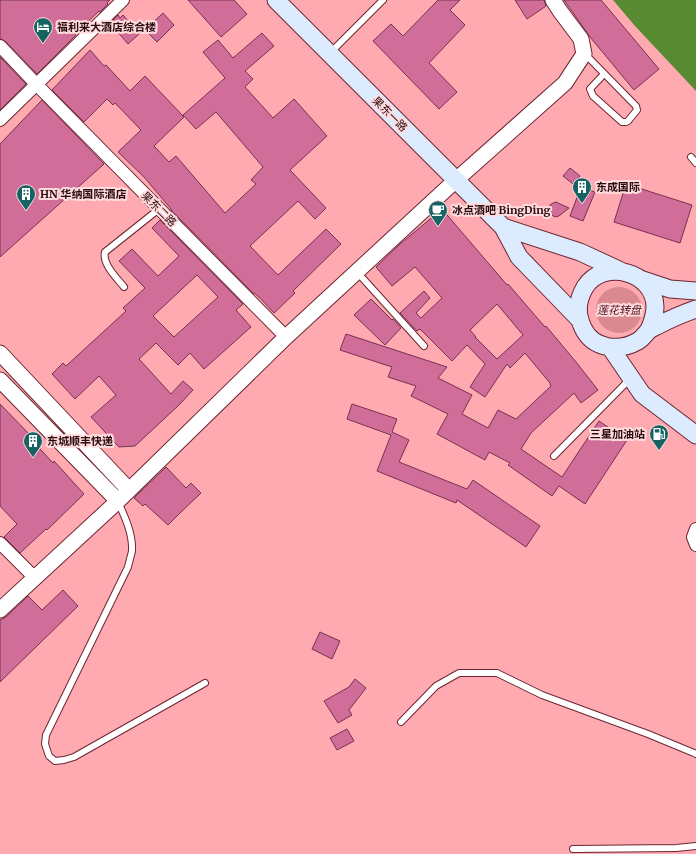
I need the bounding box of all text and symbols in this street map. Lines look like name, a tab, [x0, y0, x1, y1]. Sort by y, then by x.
hotel icon: 福利来大酒店综合楼	[32, 16, 54, 44]
place label: 福利来大酒店综合楼	[57, 20, 156, 34]
street label: 果东一路	[369, 93, 411, 135]
building icon: 东成国际	[571, 176, 593, 204]
place label: 东成国际	[596, 180, 640, 194]
building icon: HN 华纳国际酒店	[15, 183, 37, 211]
place label: HN 华纳国际酒店	[40, 187, 126, 201]
street label: 果东二路	[138, 188, 180, 230]
cafe icon: 冰点酒吧 BingDing	[427, 199, 449, 227]
place label: 冰点酒吧 BingDing	[452, 203, 551, 217]
park label: 莲花转盘	[597, 303, 643, 317]
fuel station icon: 三星加油站	[648, 423, 670, 451]
place label: 三星加油站	[590, 427, 645, 441]
building icon: 东城顺丰快递	[22, 430, 44, 458]
place label: 东城顺丰快递	[47, 434, 113, 448]

